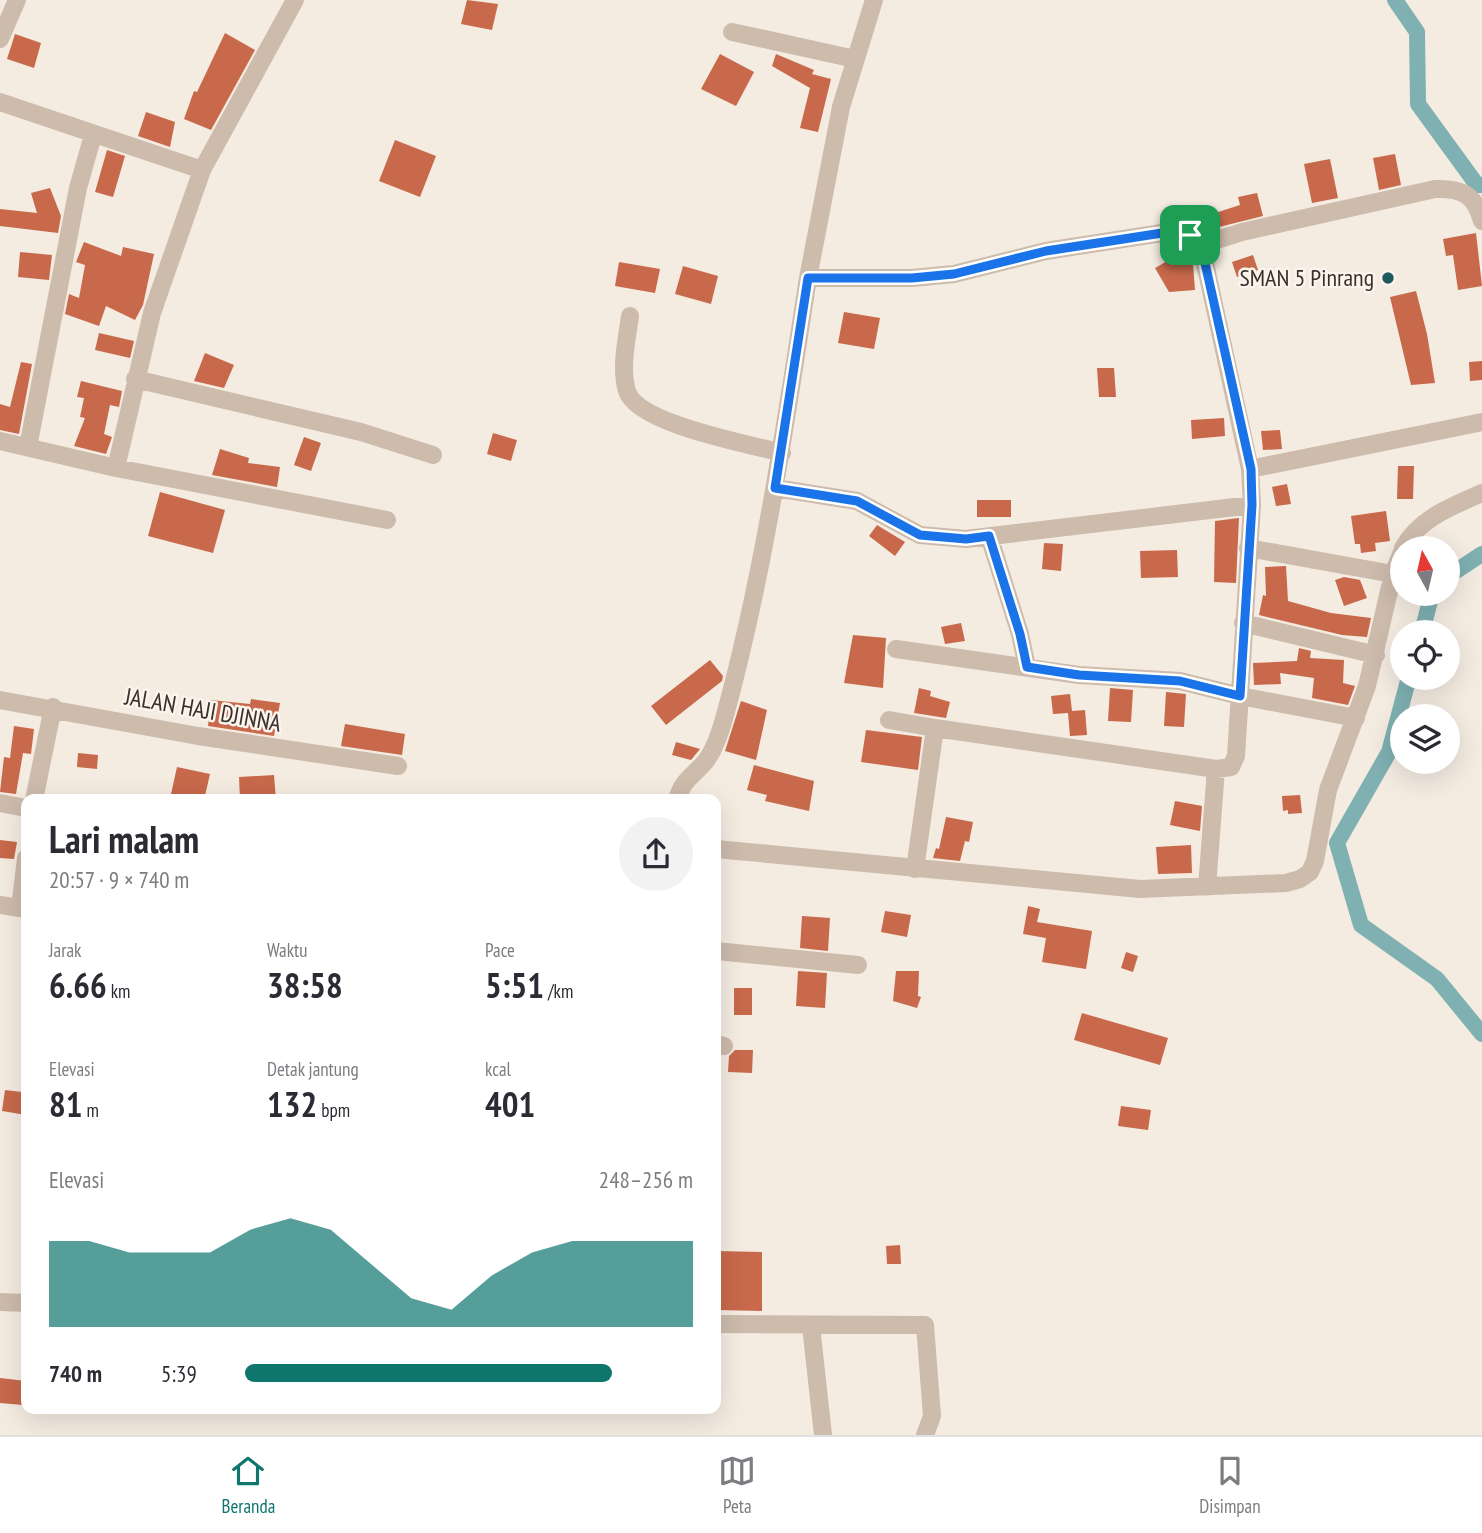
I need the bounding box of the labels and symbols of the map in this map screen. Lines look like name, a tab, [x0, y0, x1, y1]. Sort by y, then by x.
pin	[1160, 205, 1220, 265]
place label: SMAN 5 Pinrang	[1240, 262, 1374, 293]
marker: SMAN 5 Pinrang	[1380, 270, 1396, 286]
north arrow	[1390, 536, 1460, 606]
street label: JALAN HAJI DJINNA	[121, 680, 284, 739]

